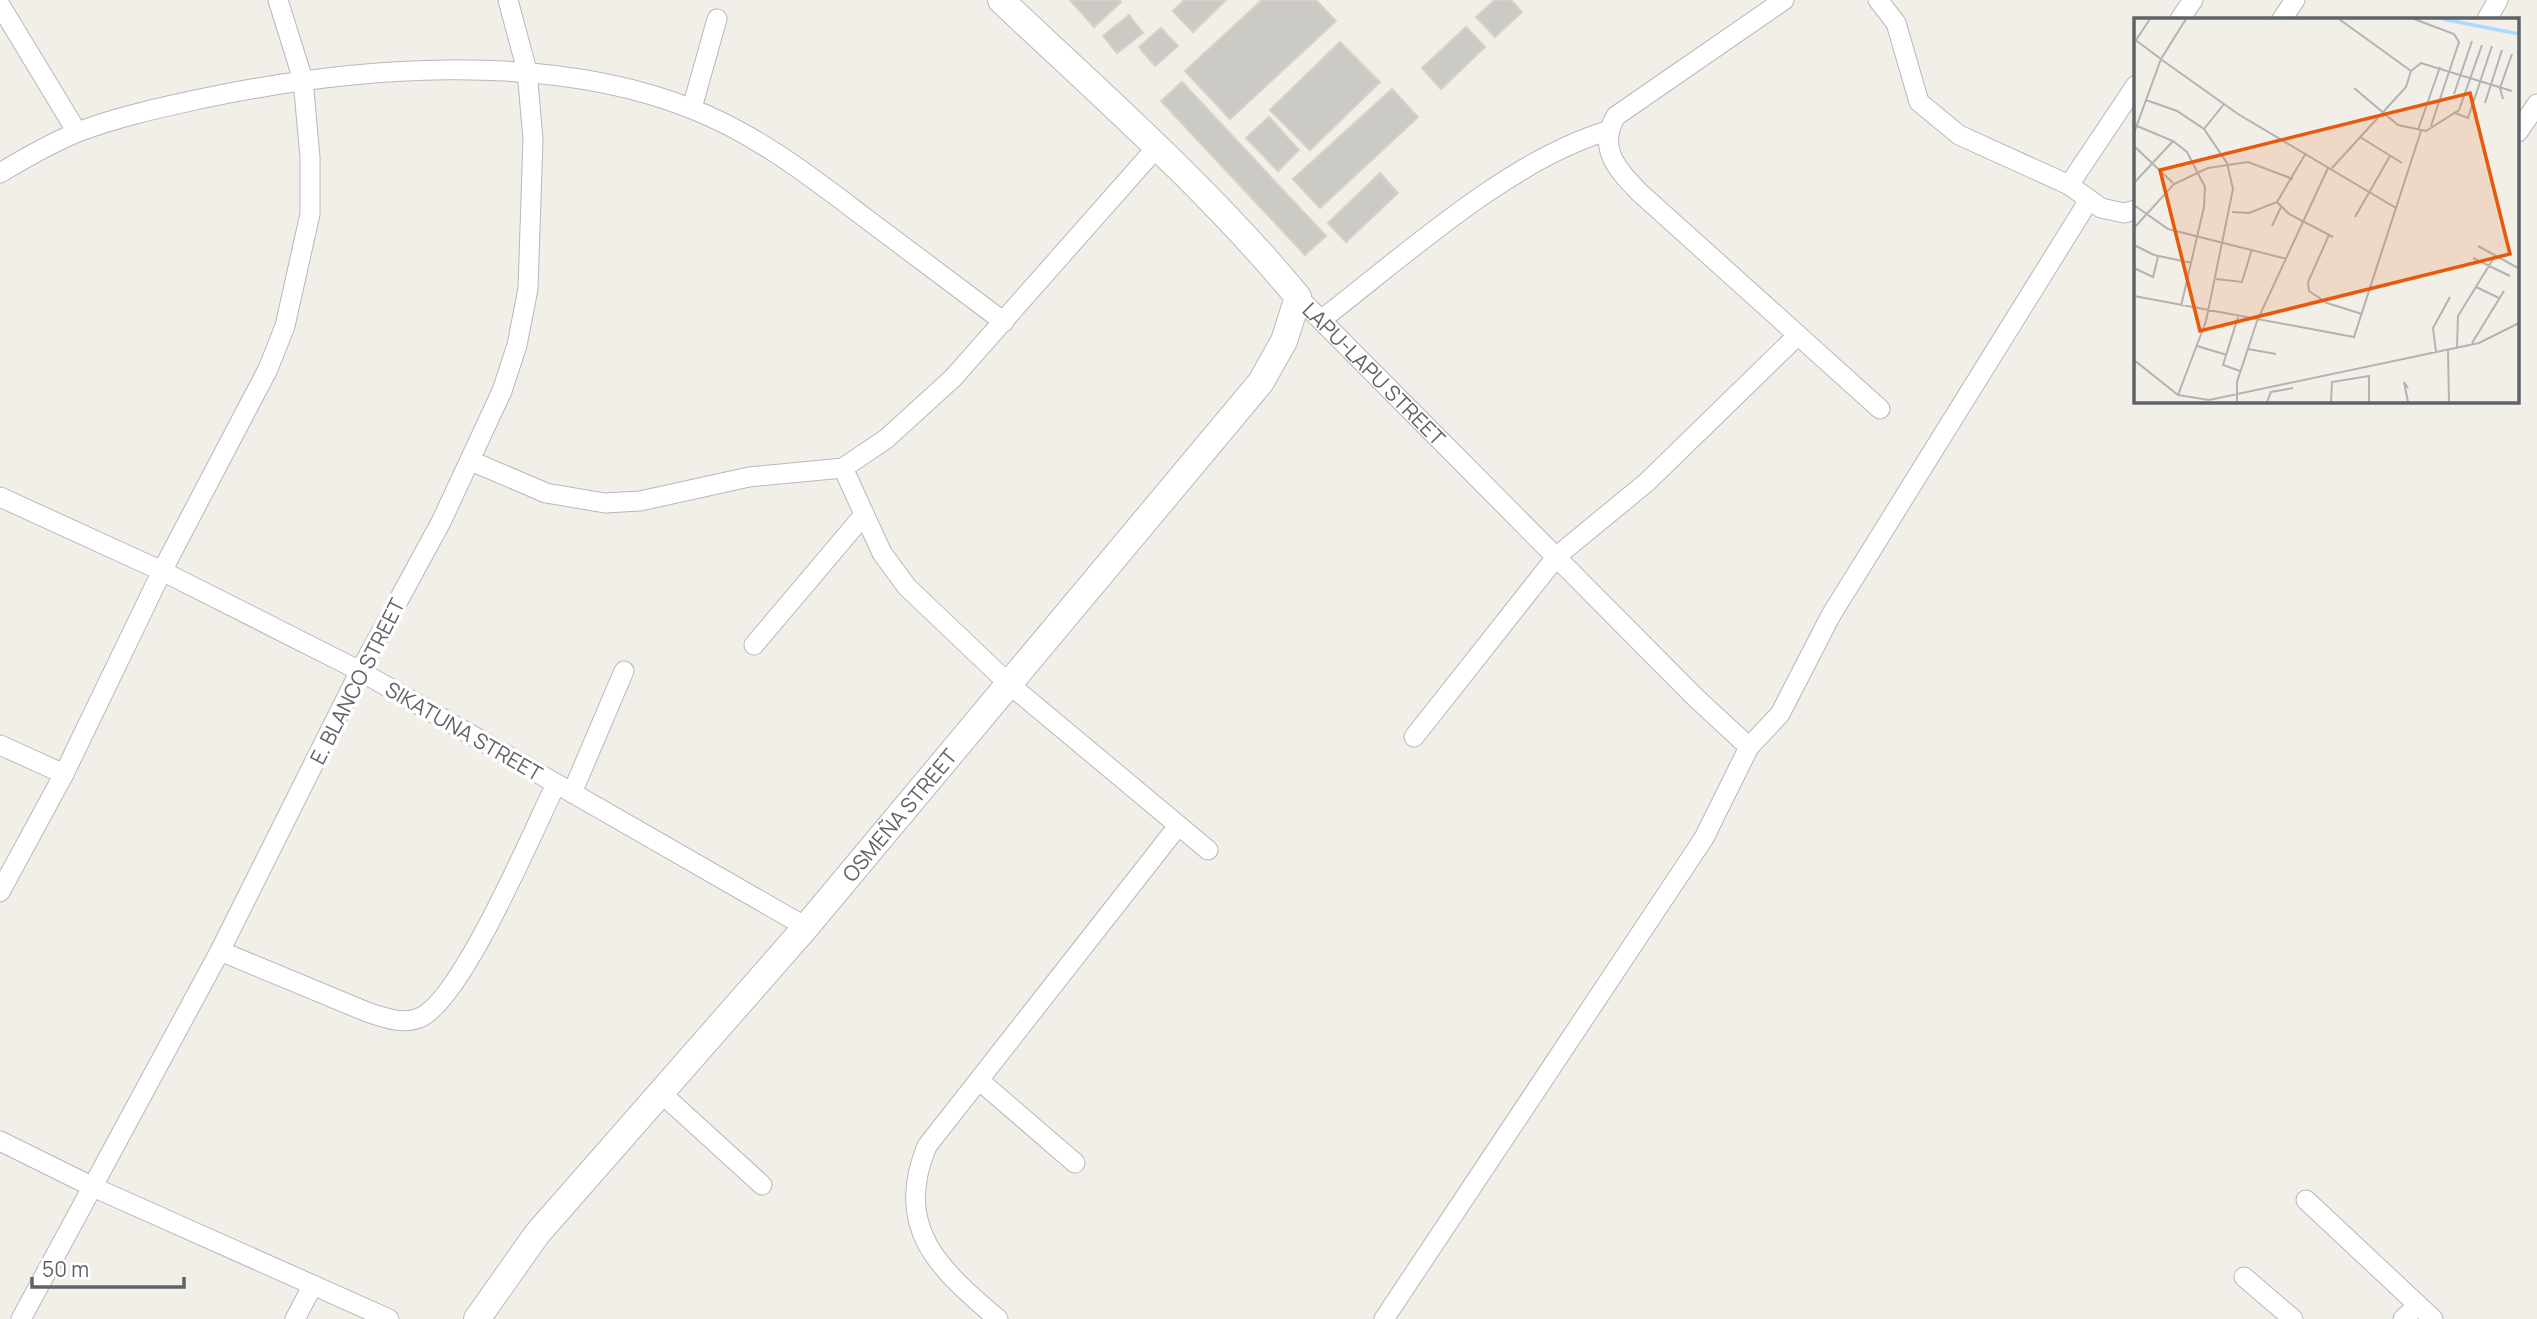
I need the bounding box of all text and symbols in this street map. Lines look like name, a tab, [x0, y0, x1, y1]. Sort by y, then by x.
inset map	[2134, 18, 2520, 402]
street label: LAPU-LAPU STREET	[1297, 296, 1452, 452]
street label: E. BLANCO STREET	[303, 593, 411, 769]
street label: SIKATUNA STREET	[380, 675, 548, 788]
street label: OSMEÑA STREET	[836, 742, 963, 887]
scale bar	[32, 1246, 184, 1290]
text: 50 m	[42, 1255, 89, 1283]

